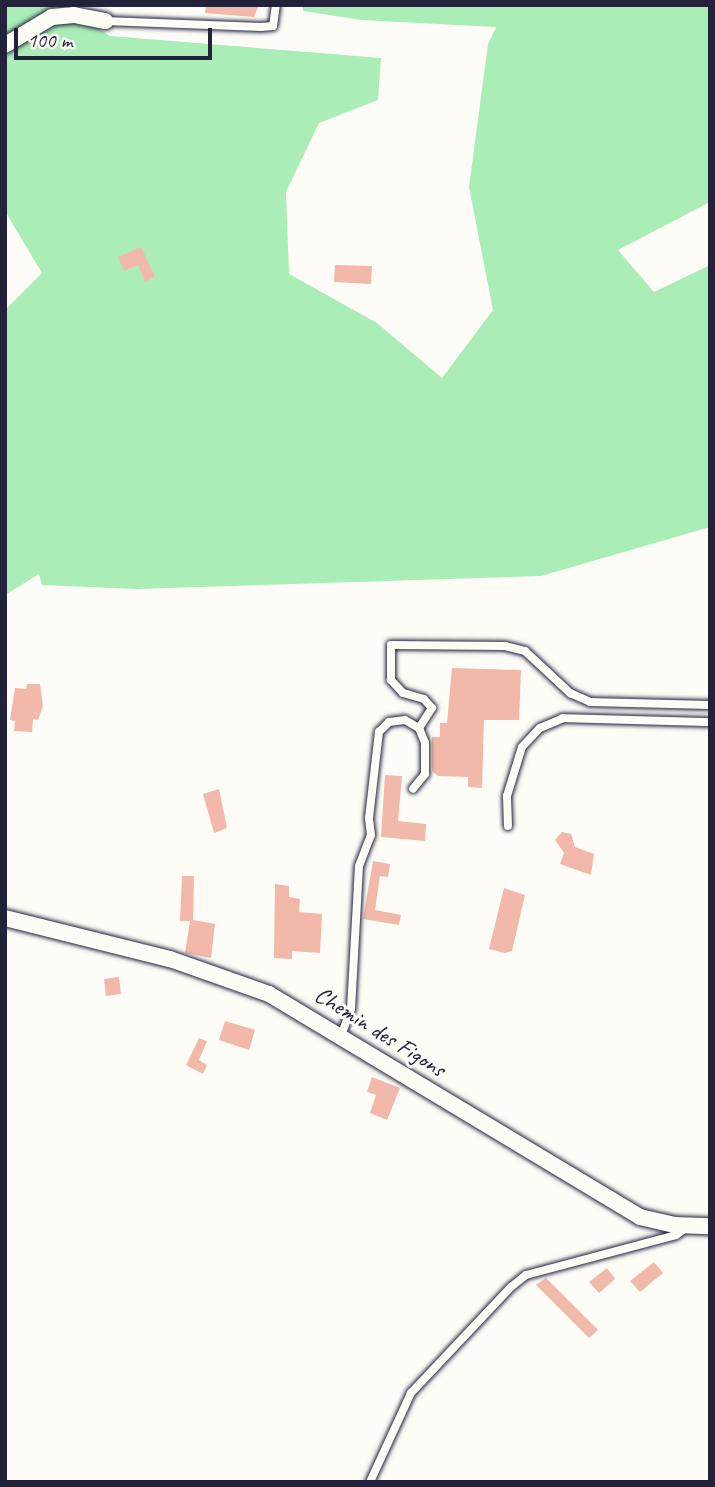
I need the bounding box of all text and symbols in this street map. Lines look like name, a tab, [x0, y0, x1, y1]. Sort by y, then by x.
scale bar	[18, 14, 215, 58]
text: 100 m	[27, 27, 72, 53]
street label: Chemin des Figons	[309, 980, 451, 1084]

